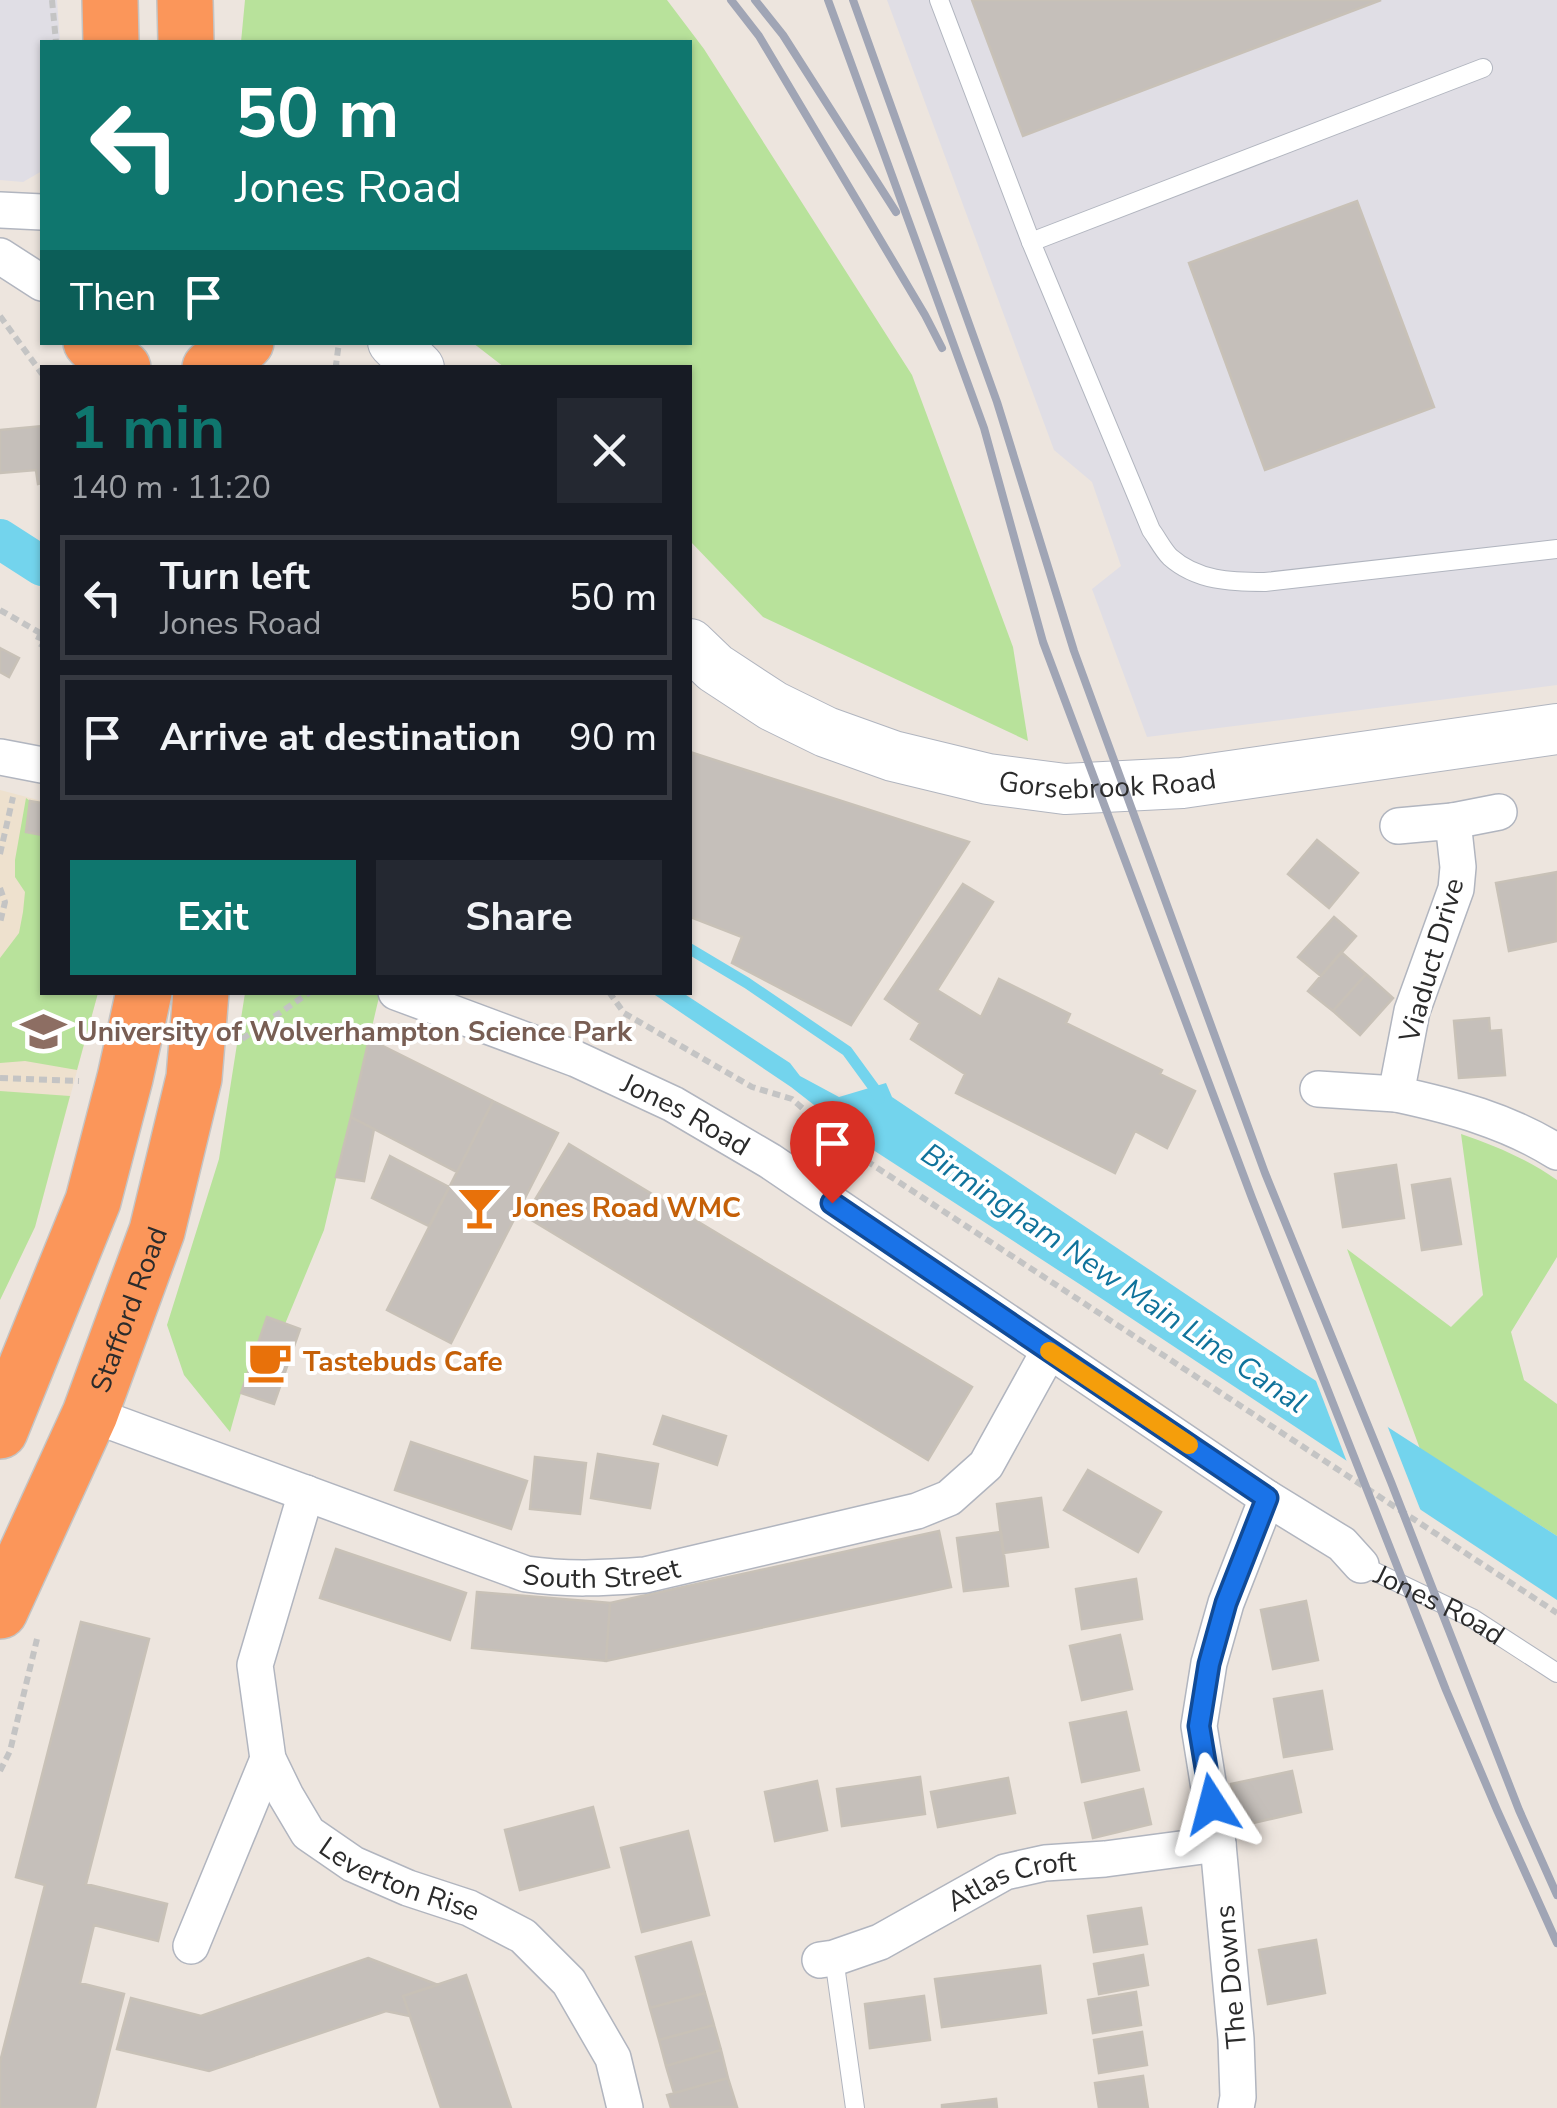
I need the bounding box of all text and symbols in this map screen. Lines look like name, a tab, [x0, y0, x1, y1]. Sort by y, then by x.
text: 50 m	[235, 66, 399, 162]
icon: left	[70, 80, 200, 210]
text: Jones Road	[235, 157, 462, 218]
icon: arrive	[176, 270, 231, 325]
text: Then	[70, 272, 156, 323]
text: 1 min	[70, 387, 225, 469]
button: close	[557, 398, 662, 503]
text: 140 m · 11:20	[70, 466, 271, 509]
text: Turn left	[160, 551, 310, 602]
icon: left	[75, 570, 130, 625]
text: 50 m	[569, 572, 657, 623]
text: Jones Road	[160, 602, 321, 645]
icon: arrive	[75, 710, 130, 765]
text: Arrive at destination	[160, 712, 521, 763]
text: 90 m	[569, 712, 657, 763]
street label: Gorsebrook Road	[996, 760, 1219, 809]
button: Exit	[70, 860, 356, 975]
button: Share	[376, 860, 662, 975]
street label: Viaduct Drive	[1390, 874, 1474, 1048]
school or university icon: University of Wolverhampton Science Park	[20, 1007, 68, 1055]
place label: University of Wolverhampton Science Park	[77, 1013, 633, 1051]
street label: Jones Road	[614, 1064, 757, 1165]
pin	[790, 1101, 875, 1204]
icon: arrive	[805, 1116, 860, 1171]
water label: Birmingham New Main Line Canal	[913, 1134, 1315, 1423]
bar icon: Jones Road WMC	[456, 1183, 504, 1231]
place label: Jones Road WMC	[512, 1189, 741, 1227]
street label: Stafford Road	[82, 1222, 177, 1398]
cafe icon: Tastebuds Cafe	[246, 1337, 294, 1385]
place label: Tastebuds Cafe	[303, 1343, 503, 1381]
street label: South Street	[520, 1549, 684, 1598]
street label: Jones Road	[1367, 1556, 1512, 1654]
position arrow	[1160, 1752, 1264, 1856]
street label: Leverton Rise	[311, 1828, 487, 1931]
street label: Atlas Croft	[940, 1843, 1078, 1921]
street label: The Downs	[1206, 1904, 1256, 2050]

